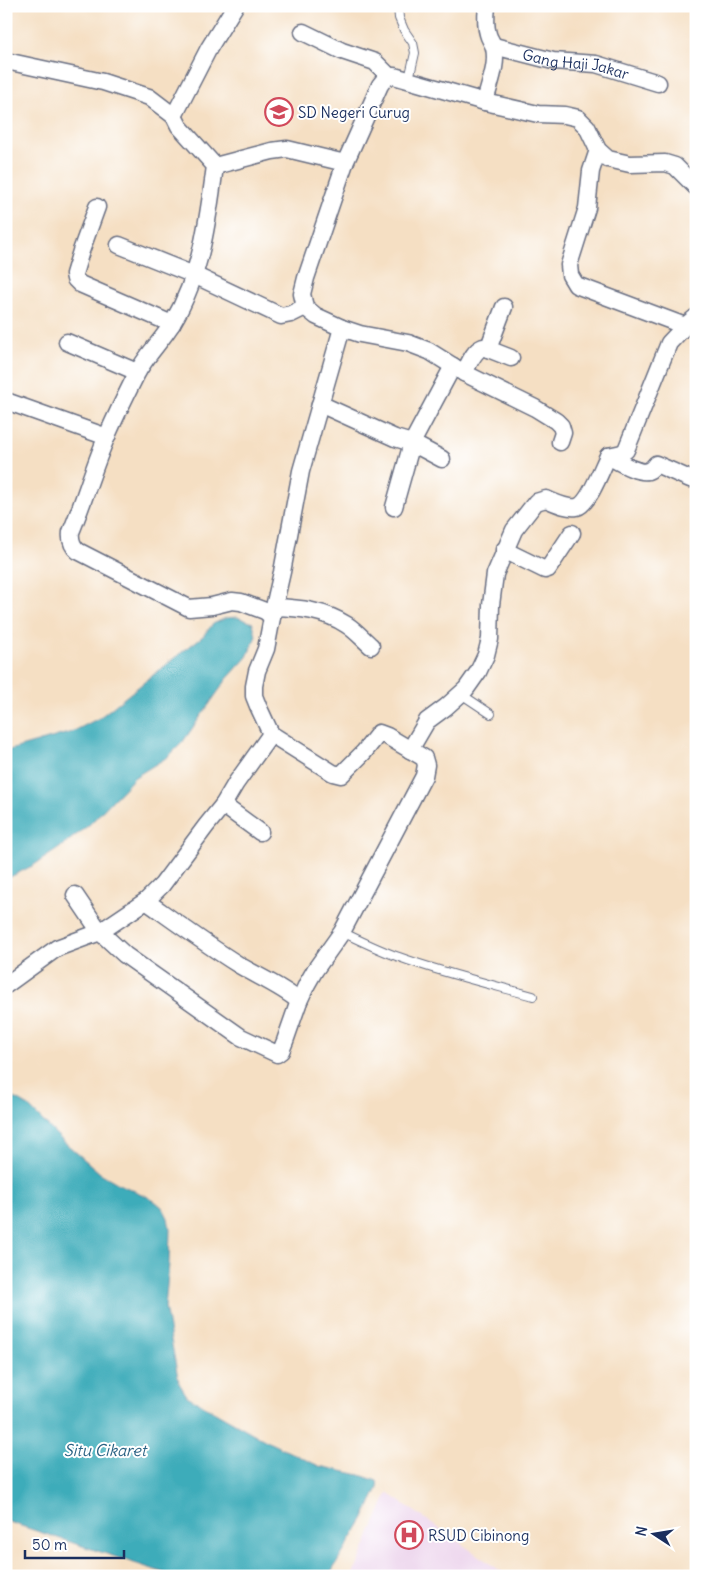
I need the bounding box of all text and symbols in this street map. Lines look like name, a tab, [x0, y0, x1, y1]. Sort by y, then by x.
street label: Gang Haji Jakar	[521, 44, 631, 83]
school or university icon: SD Negeri Curug	[264, 97, 294, 127]
place label: SD Negeri Curug	[298, 103, 410, 122]
water label: Situ Cikaret	[64, 1440, 149, 1460]
north arrow	[630, 1510, 680, 1560]
hospital icon: RSUD Cibinong	[394, 1520, 424, 1550]
text: N	[631, 1525, 651, 1538]
place label: RSUD Cibinong	[428, 1526, 529, 1545]
scale bar	[25, 1527, 124, 1559]
text: 50 m	[32, 1535, 67, 1554]

